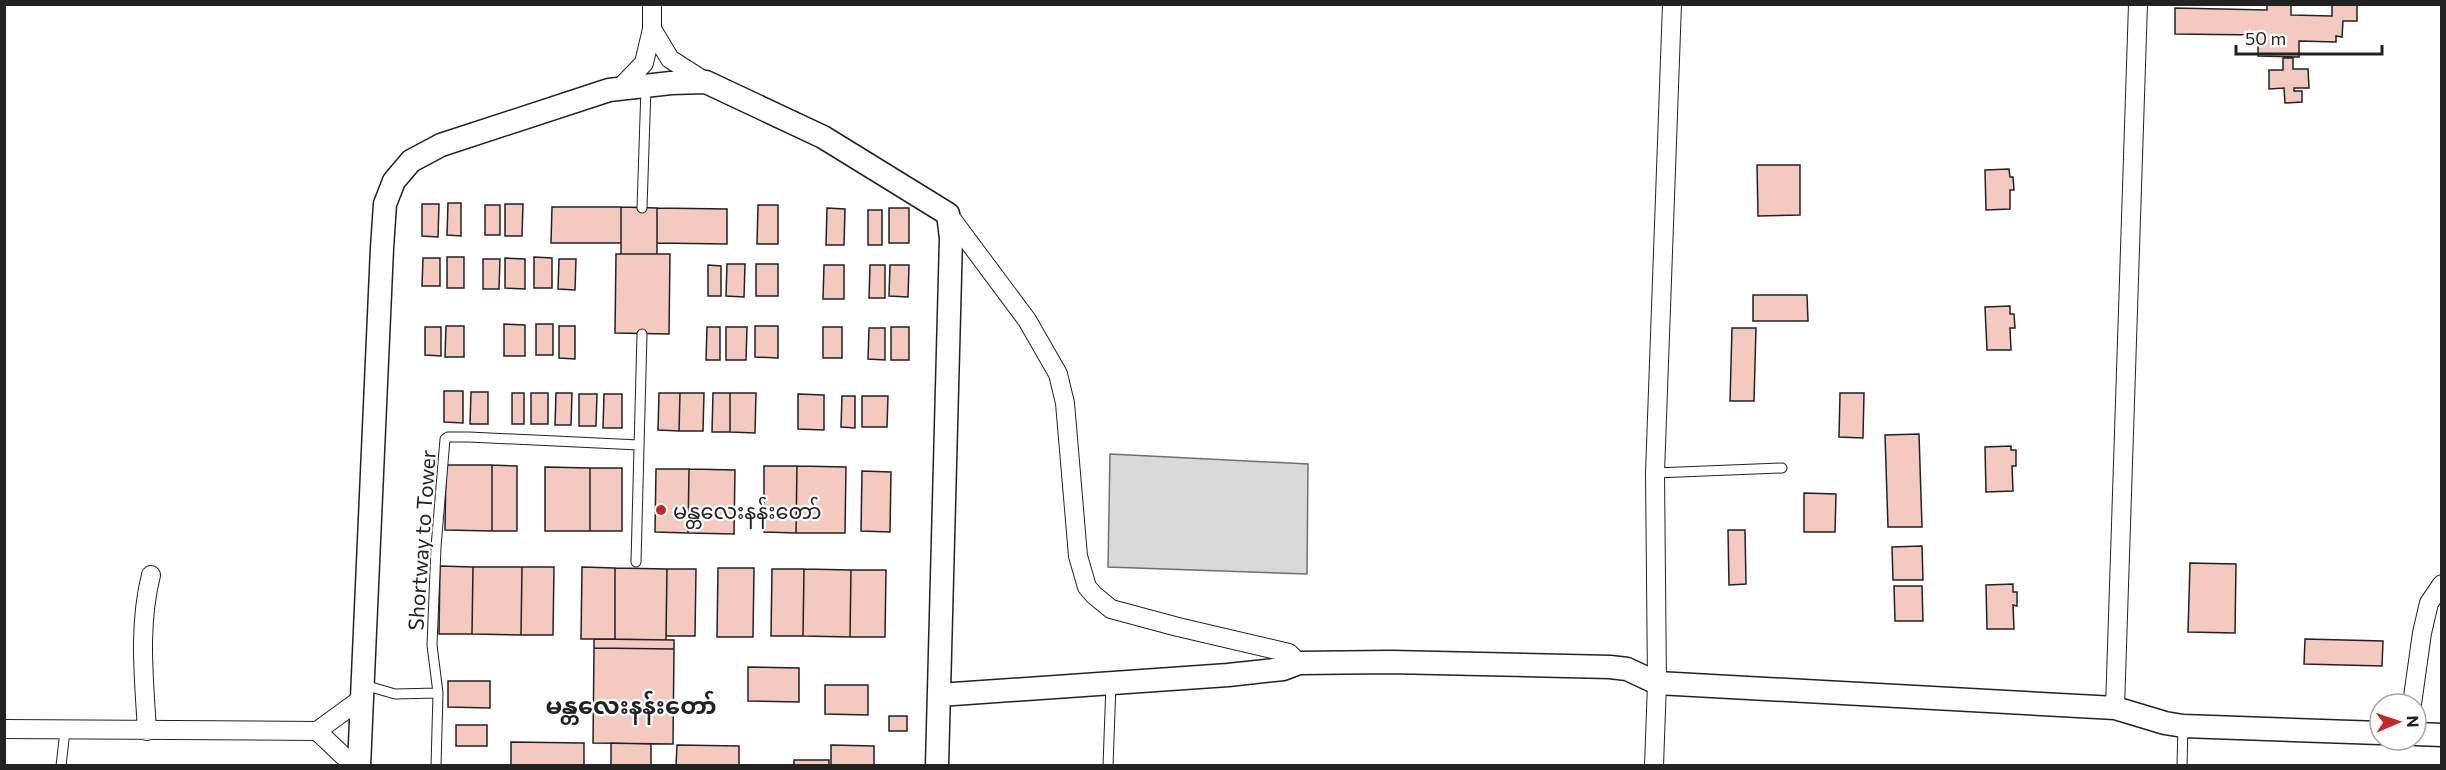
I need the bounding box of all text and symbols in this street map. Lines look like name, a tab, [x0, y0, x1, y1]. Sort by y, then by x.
scale bar	[2236, 18, 2382, 56]
text: 50 m	[2245, 27, 2286, 49]
street label: Shortway to Tower	[402, 449, 440, 631]
place label: မန္တလေးနန်းတော်	[673, 496, 822, 529]
marker: မန္တလေးနန်းတော်	[654, 503, 668, 517]
district label: မန္တလေးနန်းတော်	[545, 690, 717, 725]
north arrow	[2368, 692, 2428, 752]
text: N	[2404, 715, 2423, 728]

